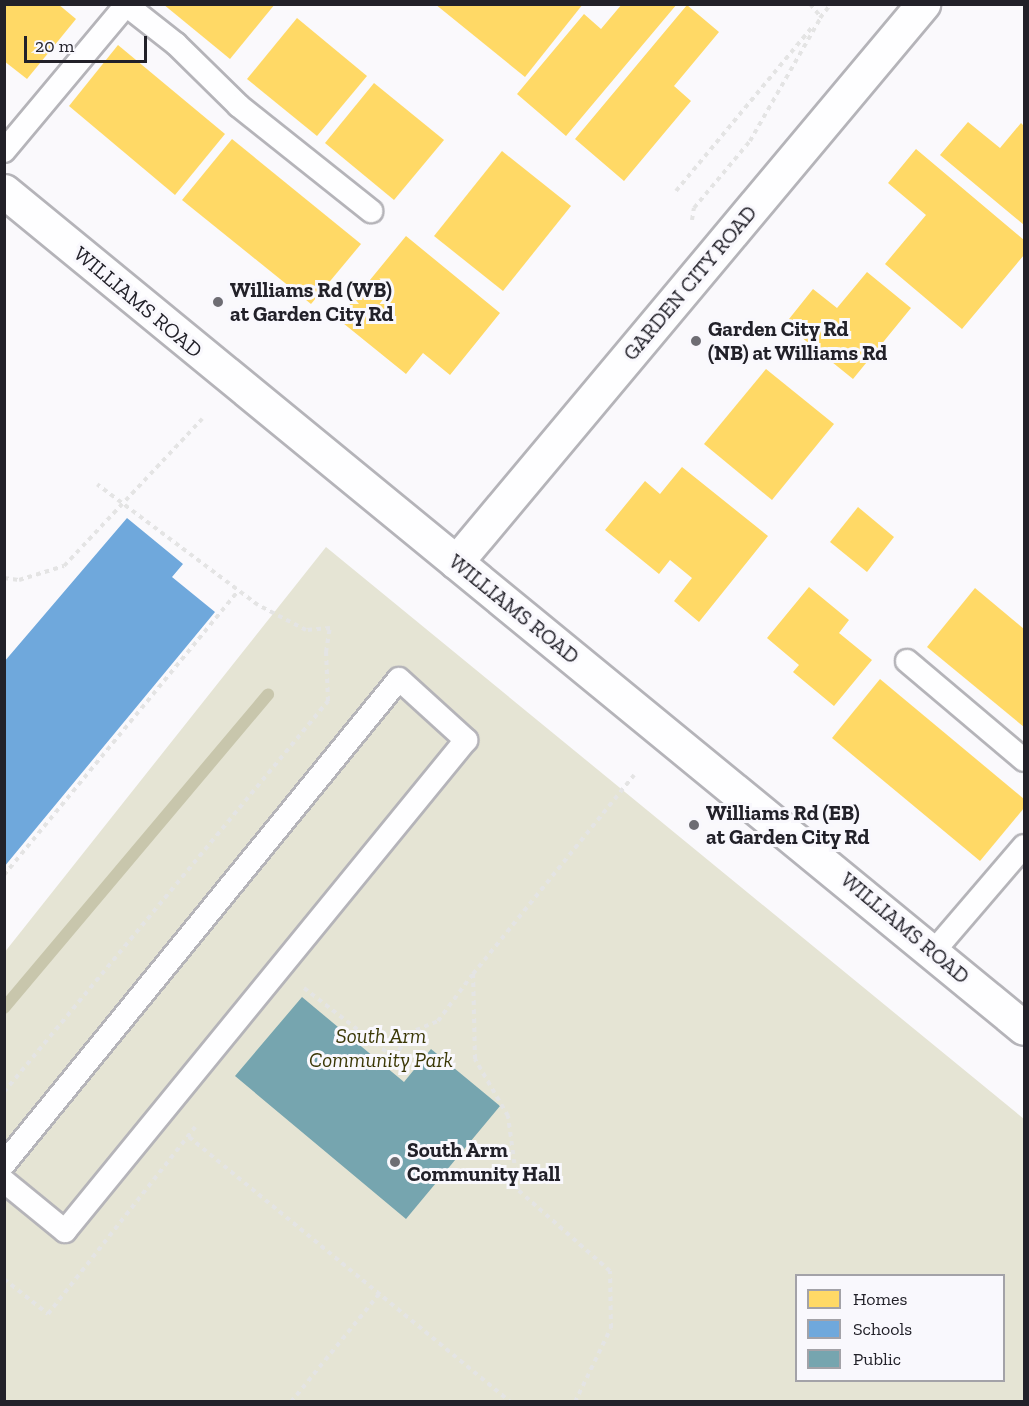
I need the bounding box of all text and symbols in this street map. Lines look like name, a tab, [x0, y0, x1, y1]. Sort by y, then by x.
scale bar	[27, 24, 150, 62]
text: 20 m	[35, 35, 74, 57]
street label: GARDEN CITY ROAD	[618, 200, 762, 366]
street label: WILLIAMS ROAD	[69, 241, 207, 363]
place label: Williams Rd (WB) at Garden City Rd	[230, 277, 394, 327]
marker: Williams Rd (WB) at Garden City Rd	[211, 295, 225, 309]
place label: Garden City Rd (NB) at Williams Rd	[708, 316, 888, 366]
marker: Garden City Rd (NB) at Williams Rd	[689, 334, 703, 348]
street label: WILLIAMS ROAD	[444, 549, 584, 669]
place label: Williams Rd (EB) at Garden City Rd	[706, 800, 870, 850]
marker: Williams Rd (EB) at Garden City Rd	[687, 818, 701, 832]
street label: WILLIAMS ROAD	[836, 867, 974, 989]
park label: South Arm Community Park	[309, 1023, 453, 1073]
place label: South Arm Community Hall	[407, 1137, 561, 1187]
marker: South Arm Community Hall	[388, 1155, 402, 1169]
legend	[795, 1274, 1005, 1382]
text: Homes	[853, 1288, 907, 1310]
text: Schools	[853, 1318, 912, 1340]
text: Public	[853, 1348, 901, 1370]

